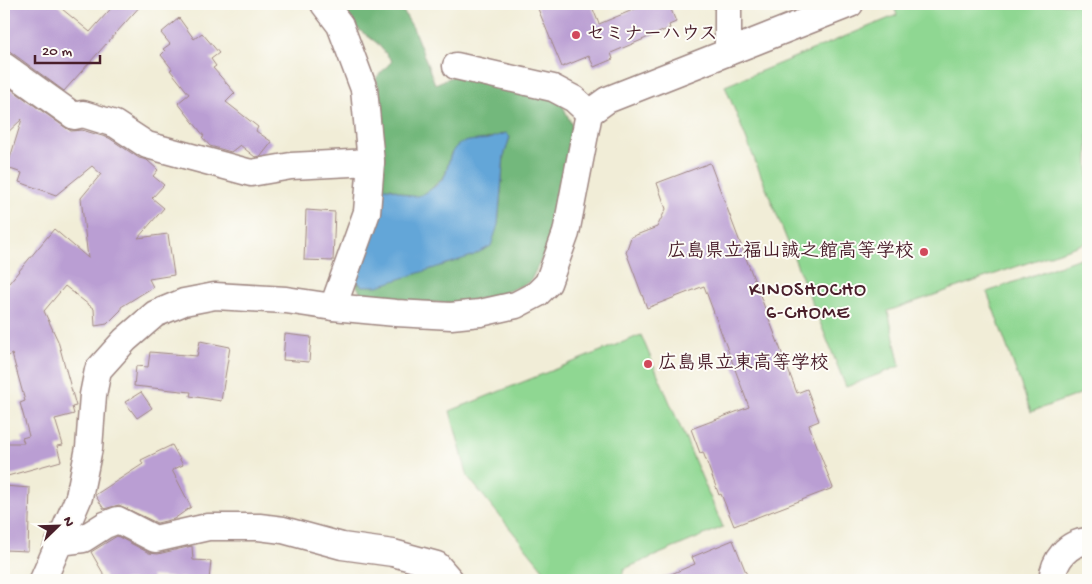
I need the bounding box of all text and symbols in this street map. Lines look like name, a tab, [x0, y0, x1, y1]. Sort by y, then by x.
place label: セミナーハウス	[586, 24, 718, 47]
marker: セミナーハウス	[570, 29, 582, 41]
scale bar	[35, 32, 100, 64]
text: 20 m	[42, 43, 72, 61]
place label: 広島県立福山誠之館高等学校	[667, 240, 914, 264]
marker: 広島県立福山誠之館高等学校	[918, 246, 930, 258]
district label: KINOSHOCHO 6-CHOME	[749, 280, 867, 326]
place label: 広島県立東高等学校	[658, 352, 829, 376]
marker: 広島県立東高等学校	[642, 358, 654, 370]
north arrow	[32, 502, 82, 552]
text: N	[58, 514, 77, 529]

